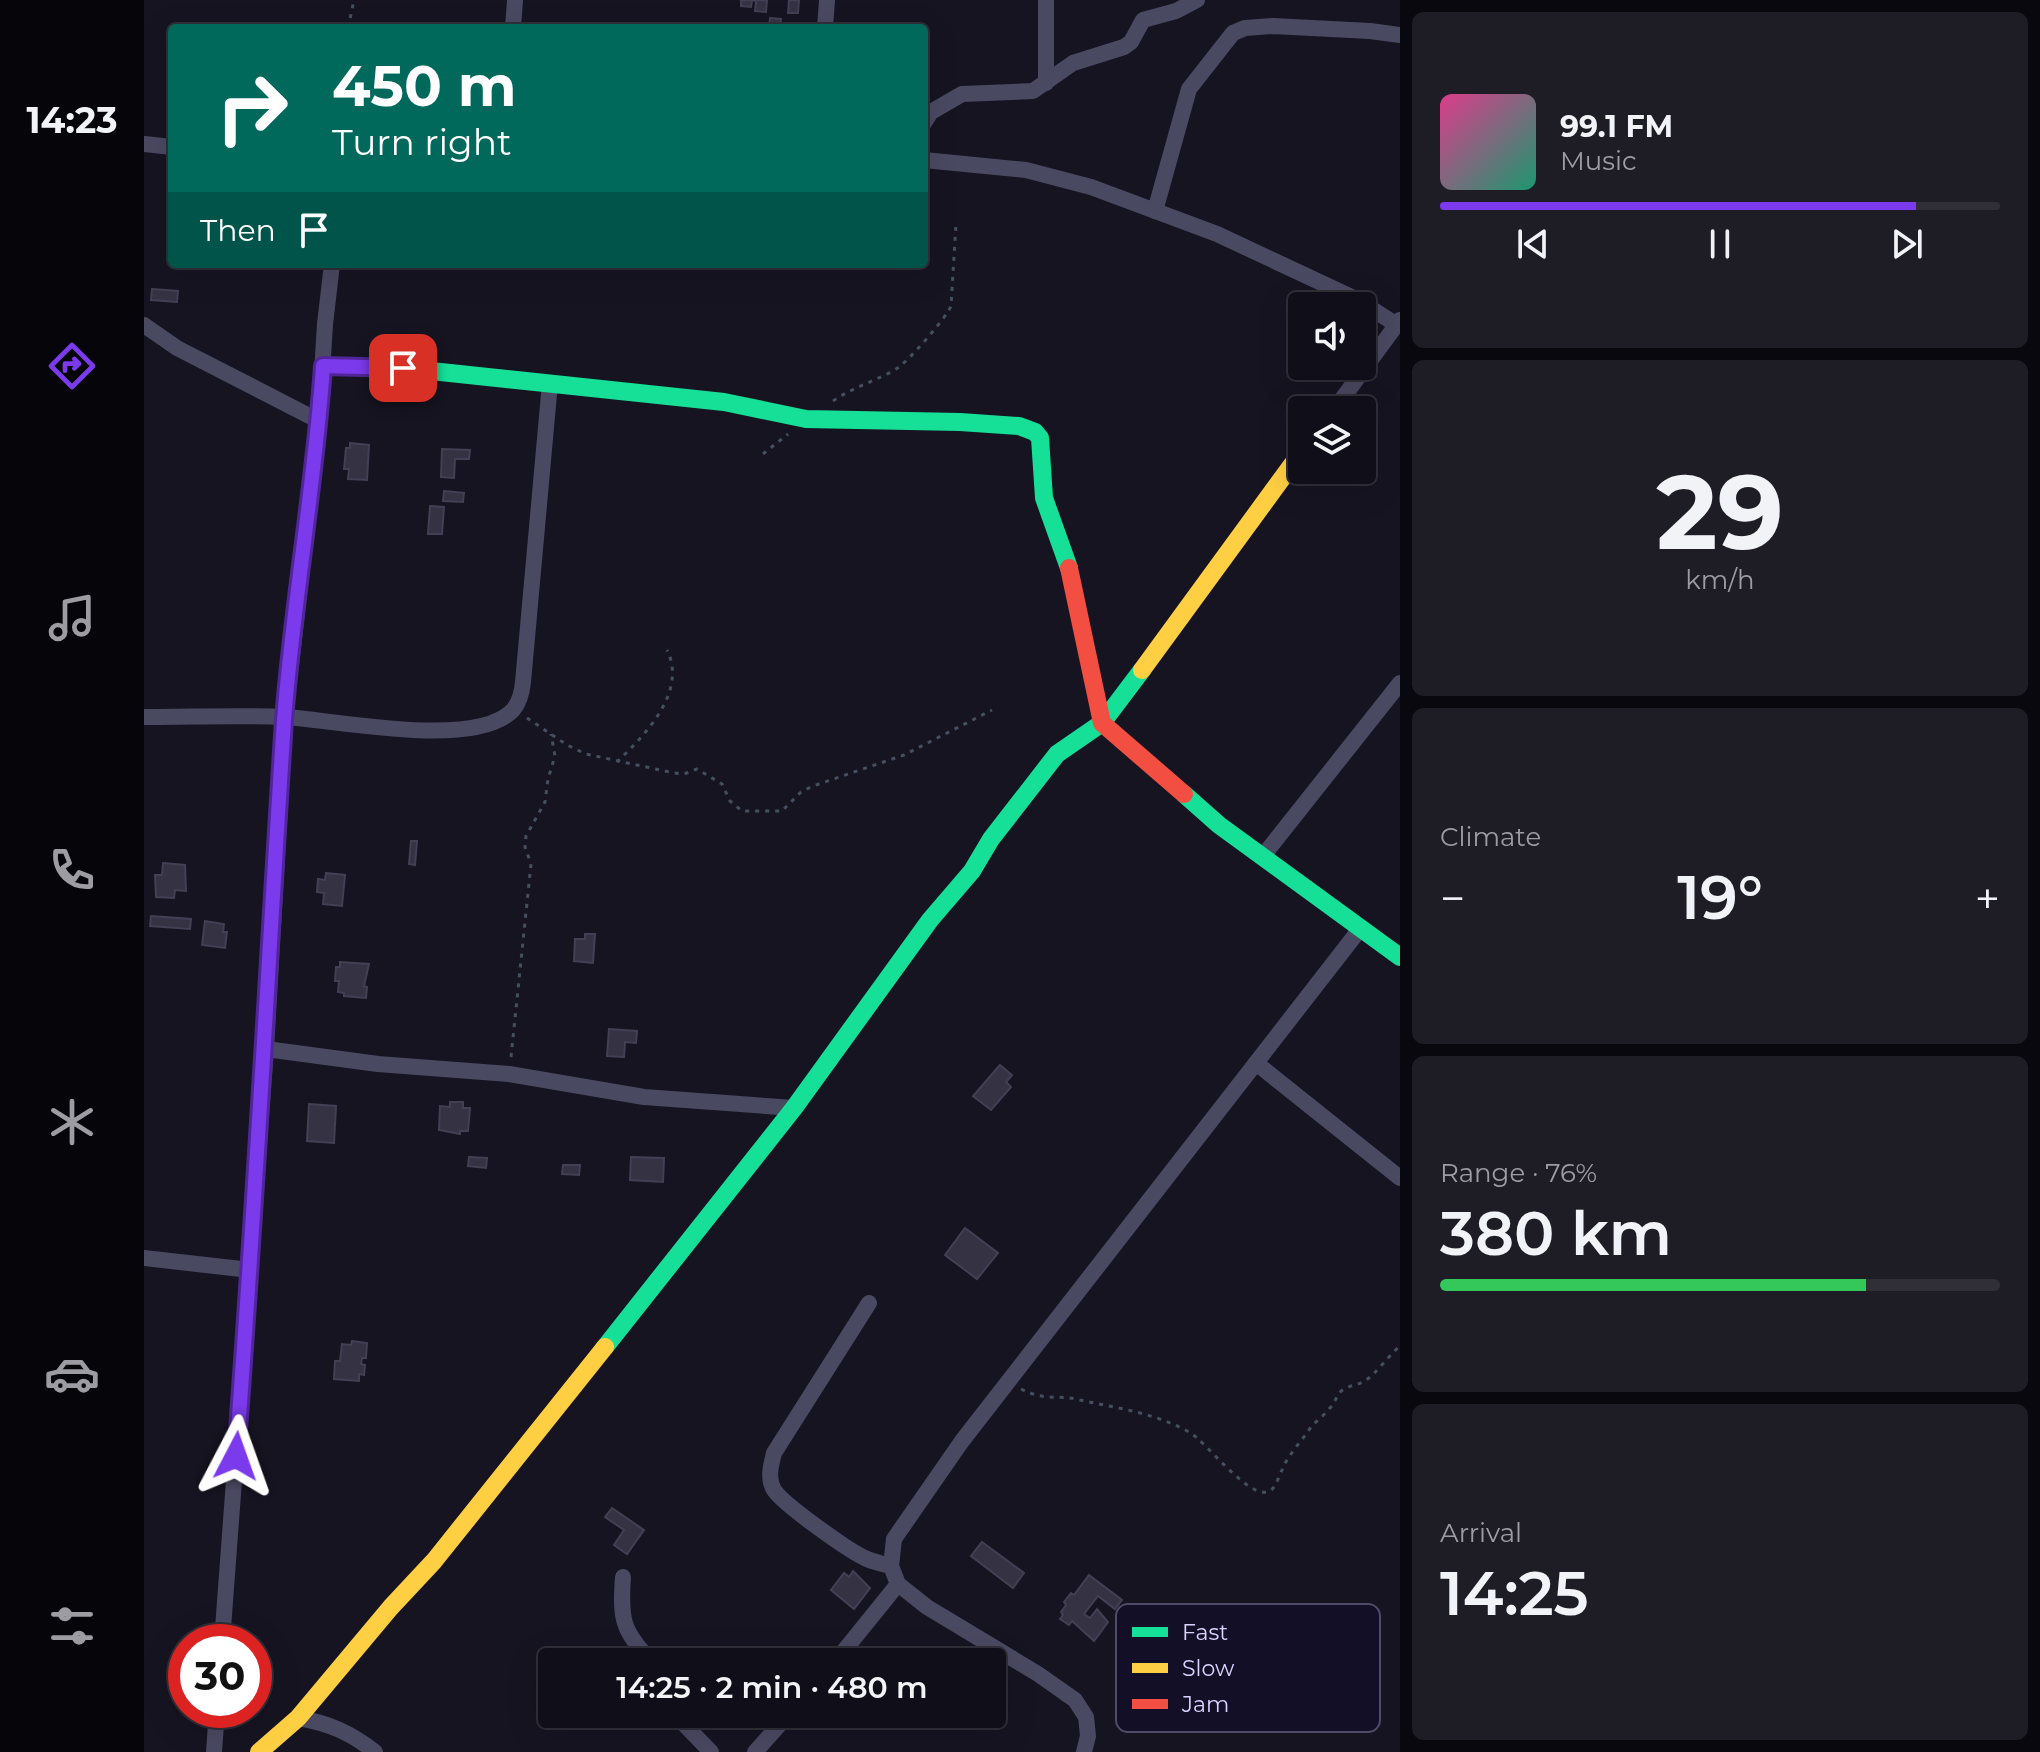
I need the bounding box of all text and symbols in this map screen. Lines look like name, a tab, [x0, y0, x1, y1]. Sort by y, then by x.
text: 450 m	[332, 52, 517, 120]
icon: right	[200, 56, 304, 160]
text: 14:23	[26, 98, 118, 142]
text: 99.1 FM	[1560, 108, 1673, 145]
text: Turn right	[332, 120, 512, 164]
text: Music	[1560, 145, 1637, 177]
icon: arrive	[292, 208, 336, 252]
text: Then	[200, 212, 276, 249]
icon: previous	[1511, 222, 1555, 266]
icon: pause	[1698, 222, 1742, 266]
icon: next	[1885, 222, 1929, 266]
map controls	[1288, 292, 1376, 484]
button: sound	[1288, 292, 1376, 380]
pin	[369, 334, 437, 402]
icon: directions	[44, 338, 100, 394]
icon: arrive	[381, 346, 425, 390]
button: layers	[1288, 396, 1376, 484]
text: 29	[1656, 448, 1784, 575]
text: km/h	[1685, 564, 1755, 596]
icon: music	[44, 590, 100, 646]
text: Climate	[1440, 821, 1541, 853]
icon: phone	[44, 842, 100, 898]
text: 19°	[1677, 861, 1763, 934]
text: −	[1440, 871, 1465, 925]
text: +	[1975, 871, 2000, 925]
icon: climate	[44, 1094, 100, 1150]
text: Range · 76%	[1440, 1157, 1597, 1189]
text: 380 km	[1440, 1197, 1672, 1270]
icon: car	[44, 1346, 100, 1402]
position arrow	[194, 1414, 278, 1498]
text: Arrival	[1440, 1517, 1522, 1549]
text: 14:25	[1440, 1557, 1589, 1630]
icon: filters	[44, 1598, 100, 1654]
legend	[1116, 1604, 1380, 1732]
text: Fast	[1182, 1619, 1228, 1646]
speed limit sign: 30	[168, 1624, 272, 1728]
text: Slow	[1182, 1655, 1235, 1682]
text: 14:25 · 2 min · 480 m	[616, 1669, 928, 1706]
text: Jam	[1181, 1691, 1229, 1718]

